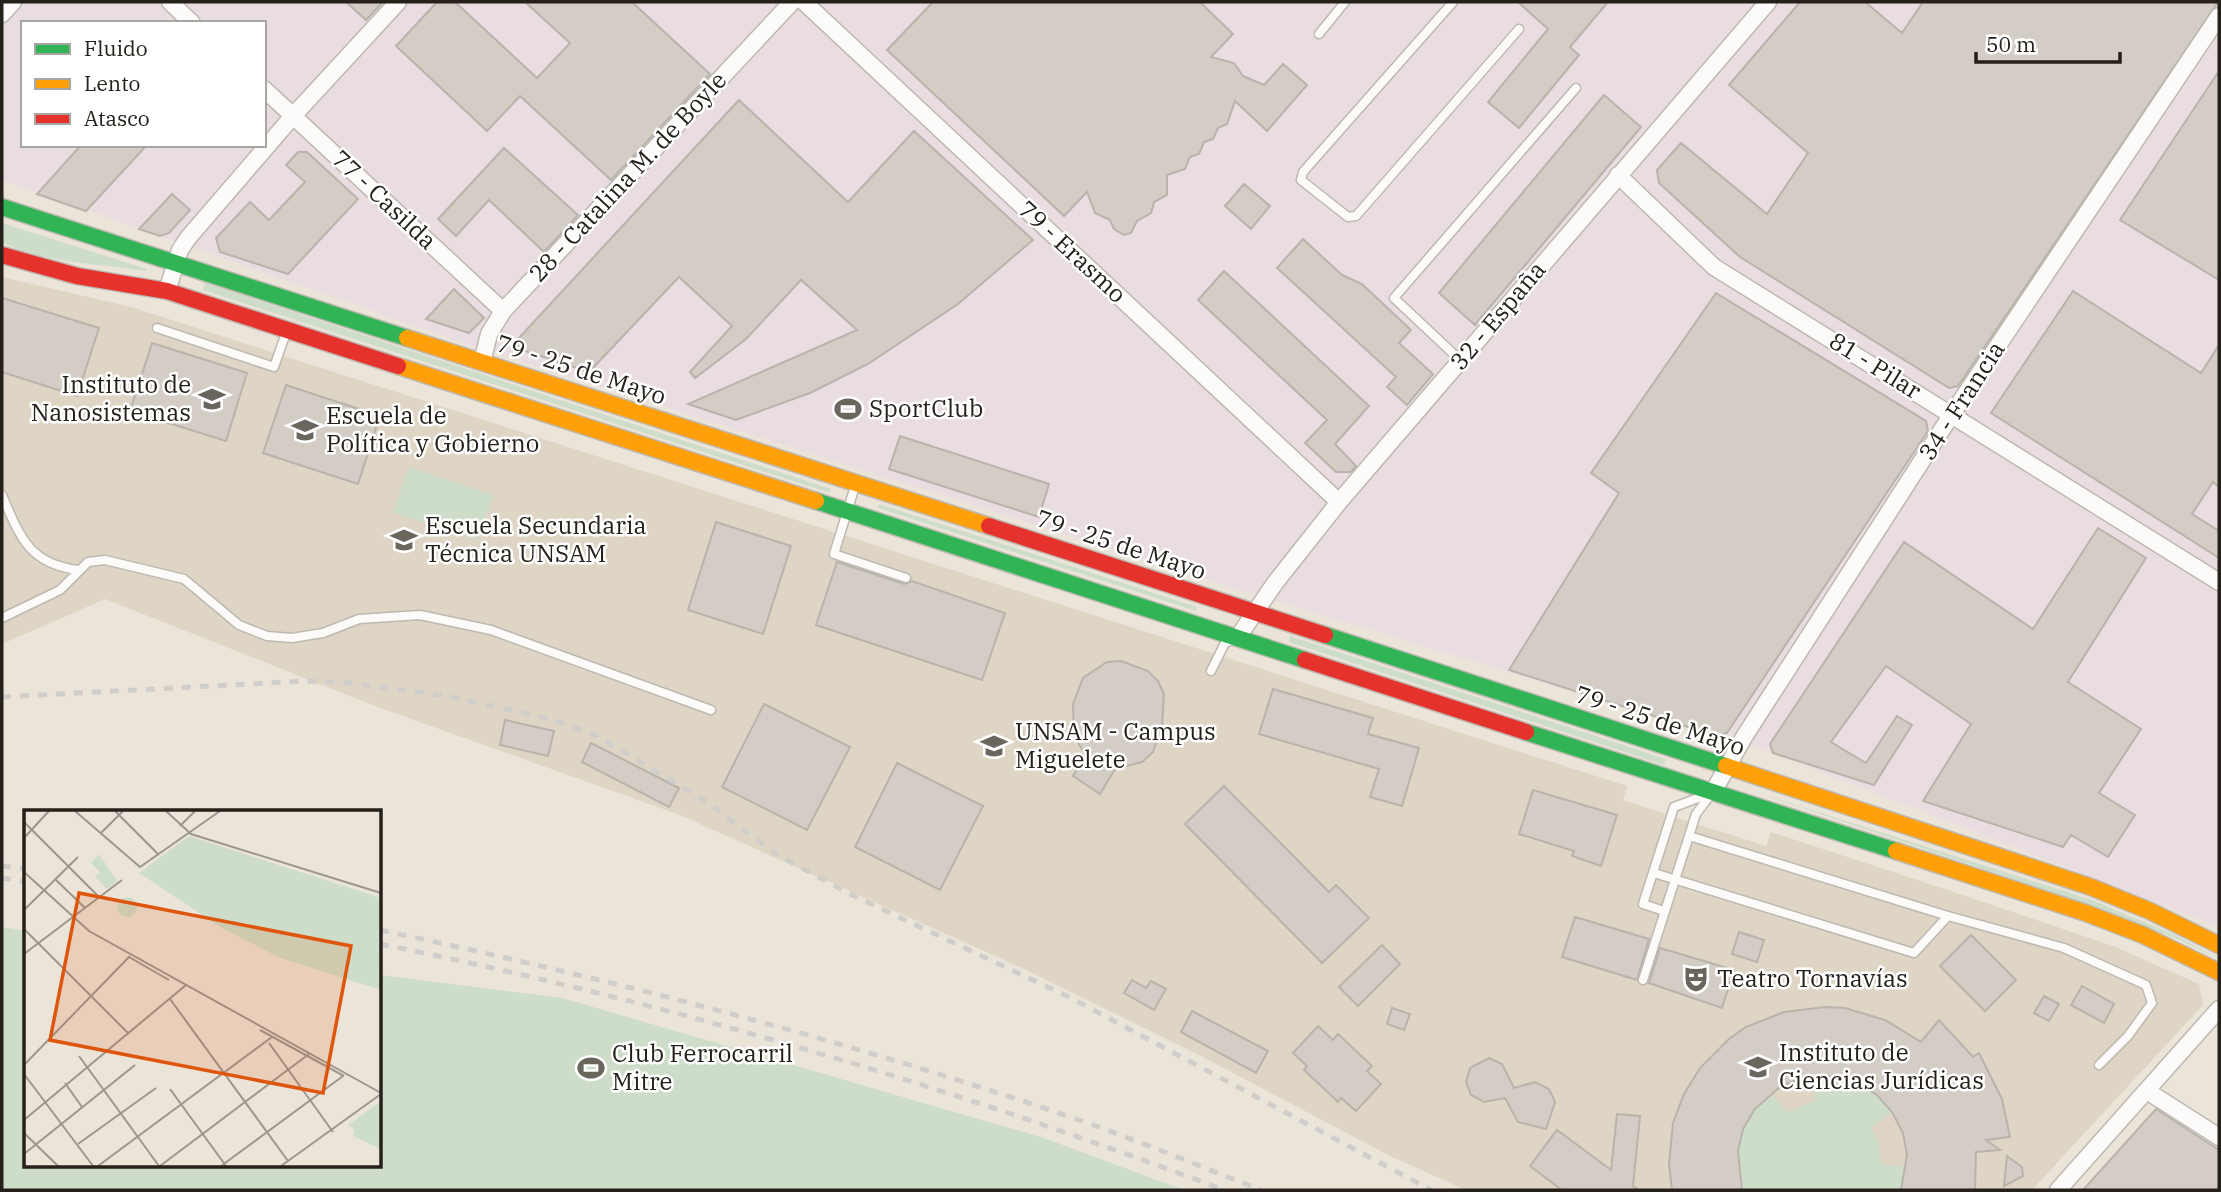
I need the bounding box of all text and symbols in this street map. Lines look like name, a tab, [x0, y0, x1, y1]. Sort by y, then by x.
legend	[21, 21, 266, 147]
scale bar	[1976, 21, 2120, 65]
text: 50 m	[1986, 30, 2036, 58]
text: Fluido	[84, 34, 148, 62]
street label: 28 - Catalina M. de Boyle	[521, 64, 733, 288]
text: Lento	[84, 69, 140, 97]
text: Atasco	[84, 104, 150, 132]
street label: 77 - Casilda	[326, 143, 444, 256]
street label: 79 - Erasmo	[1012, 193, 1134, 310]
street label: 32 - España	[1442, 254, 1552, 377]
street label: 81 - Pilar	[1823, 324, 1928, 406]
street label: 79 - 25 de Mayo	[492, 327, 670, 412]
street label: 34 - Francia	[1911, 335, 2012, 466]
place label: Instituto de Nanosistemas	[31, 368, 191, 428]
school or university icon: Instituto de Nanosistemas	[197, 384, 227, 414]
place label: SportClub	[869, 392, 983, 424]
sports icon: SportClub	[833, 394, 863, 424]
place label: Escuela de Política y Gobierno	[326, 399, 539, 459]
school or university icon: Escuela de Política y Gobierno	[290, 415, 320, 445]
street label: 79 - 25 de Mayo	[1032, 502, 1210, 587]
place label: Escuela Secundaria Técnica UNSAM	[425, 509, 647, 569]
school or university icon: Escuela Secundaria Técnica UNSAM	[389, 525, 419, 555]
street label: 79 - 25 de Mayo	[1571, 678, 1749, 763]
place label: UNSAM - Campus Miguelete	[1015, 715, 1216, 775]
school or university icon: UNSAM - Campus Miguelete	[979, 731, 1009, 761]
inset map	[24, 810, 382, 1168]
place label: Teatro Tornavías	[1717, 962, 1908, 994]
theatre icon: Teatro Tornavías	[1681, 964, 1711, 994]
place label: Instituto de Ciencias Jurídicas	[1779, 1036, 1984, 1096]
place label: Club Ferrocarril Mitre	[612, 1037, 793, 1097]
school or university icon: Instituto de Ciencias Jurídicas	[1743, 1052, 1773, 1082]
sports icon: Club Ferrocarril Mitre	[576, 1053, 606, 1083]

